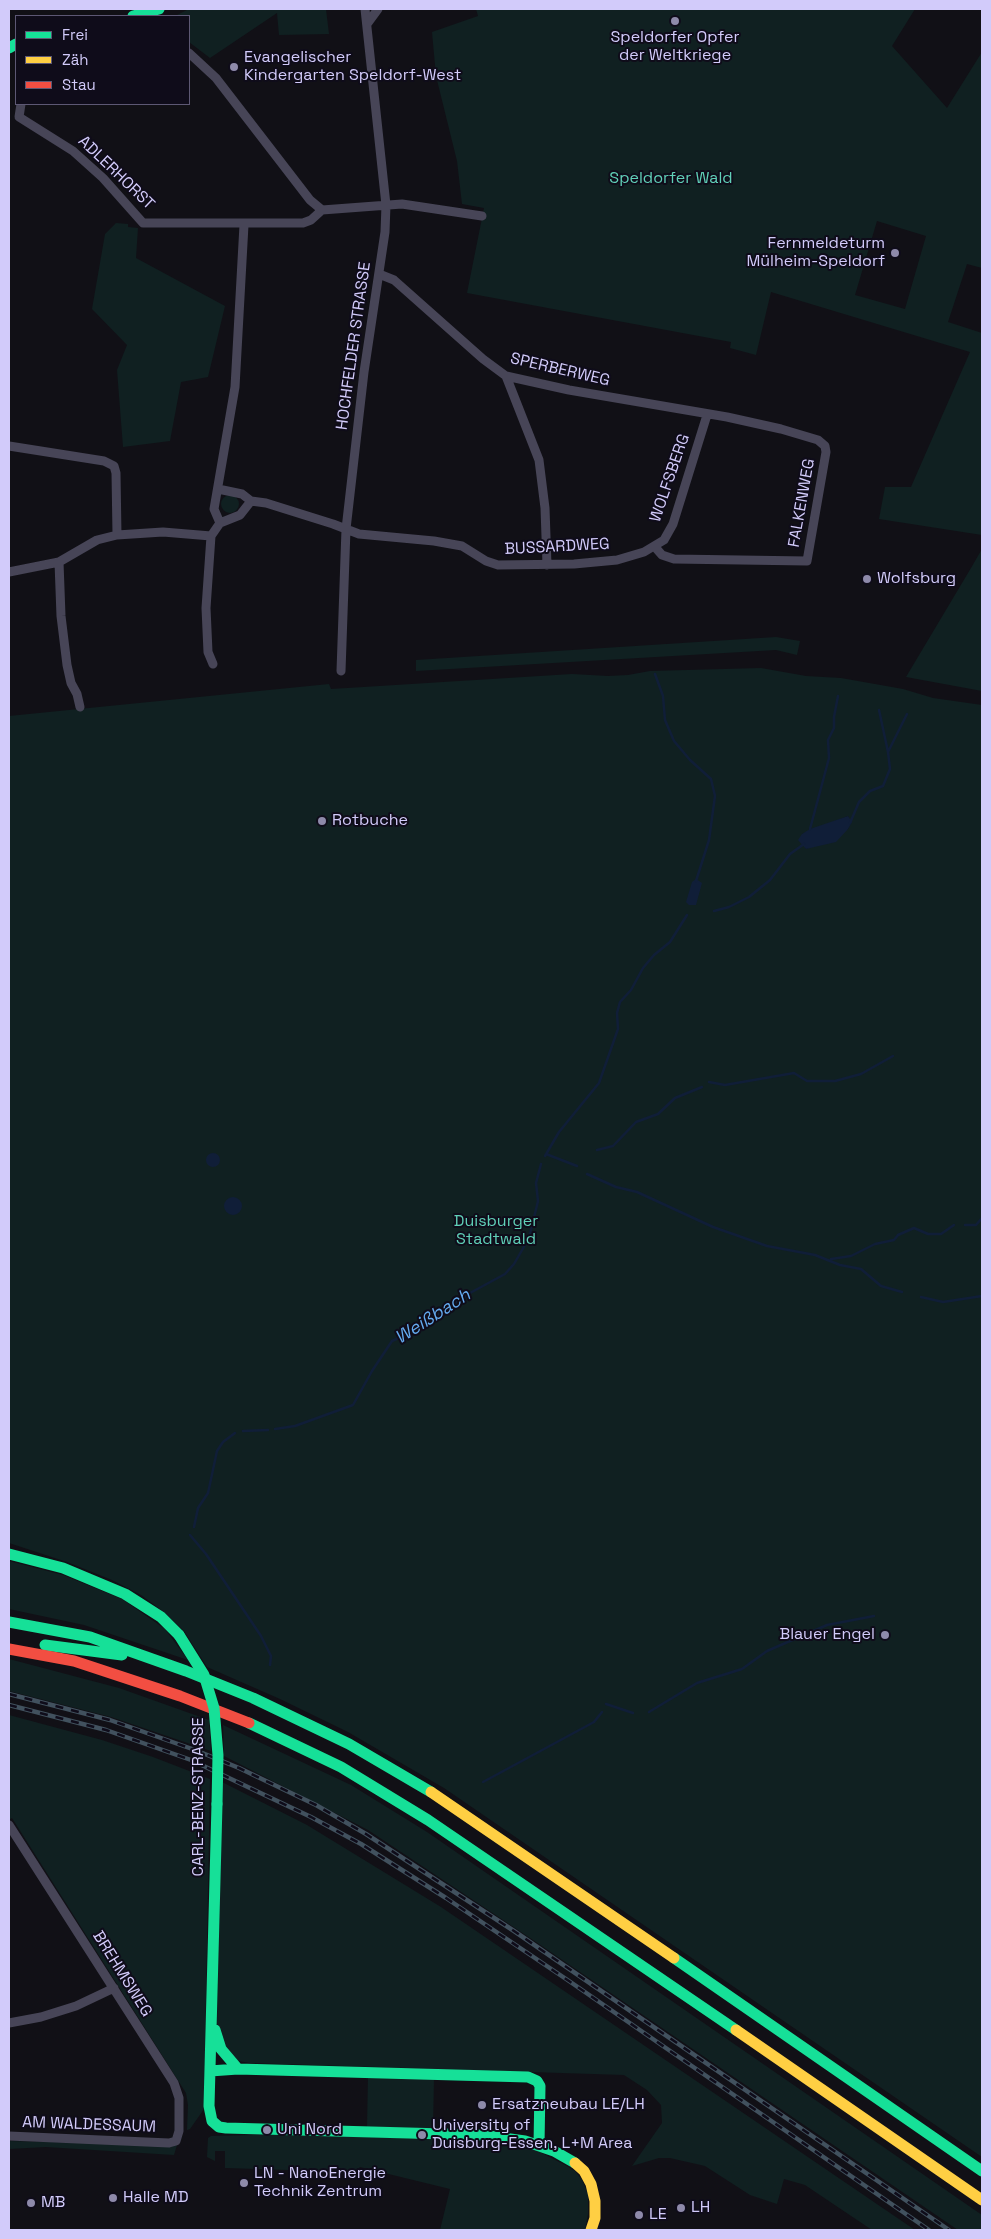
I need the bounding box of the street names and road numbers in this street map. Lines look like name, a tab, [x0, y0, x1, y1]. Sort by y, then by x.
street label: ADLERHORST	[74, 132, 158, 214]
street label: HOCHFELDER STRASSE	[333, 261, 375, 431]
street label: SPERBERWEG	[508, 349, 612, 391]
street label: WOLFSBERG	[646, 431, 694, 525]
street label: FALKENWEG	[785, 457, 819, 549]
street label: BUSSARDWEG	[504, 535, 610, 559]
street label: CARL-BENZ-STRASSE	[189, 1717, 209, 1877]
street label: BREHMSWEG	[88, 1928, 156, 2020]
street label: AM WALDESSAUM	[22, 2113, 156, 2137]

